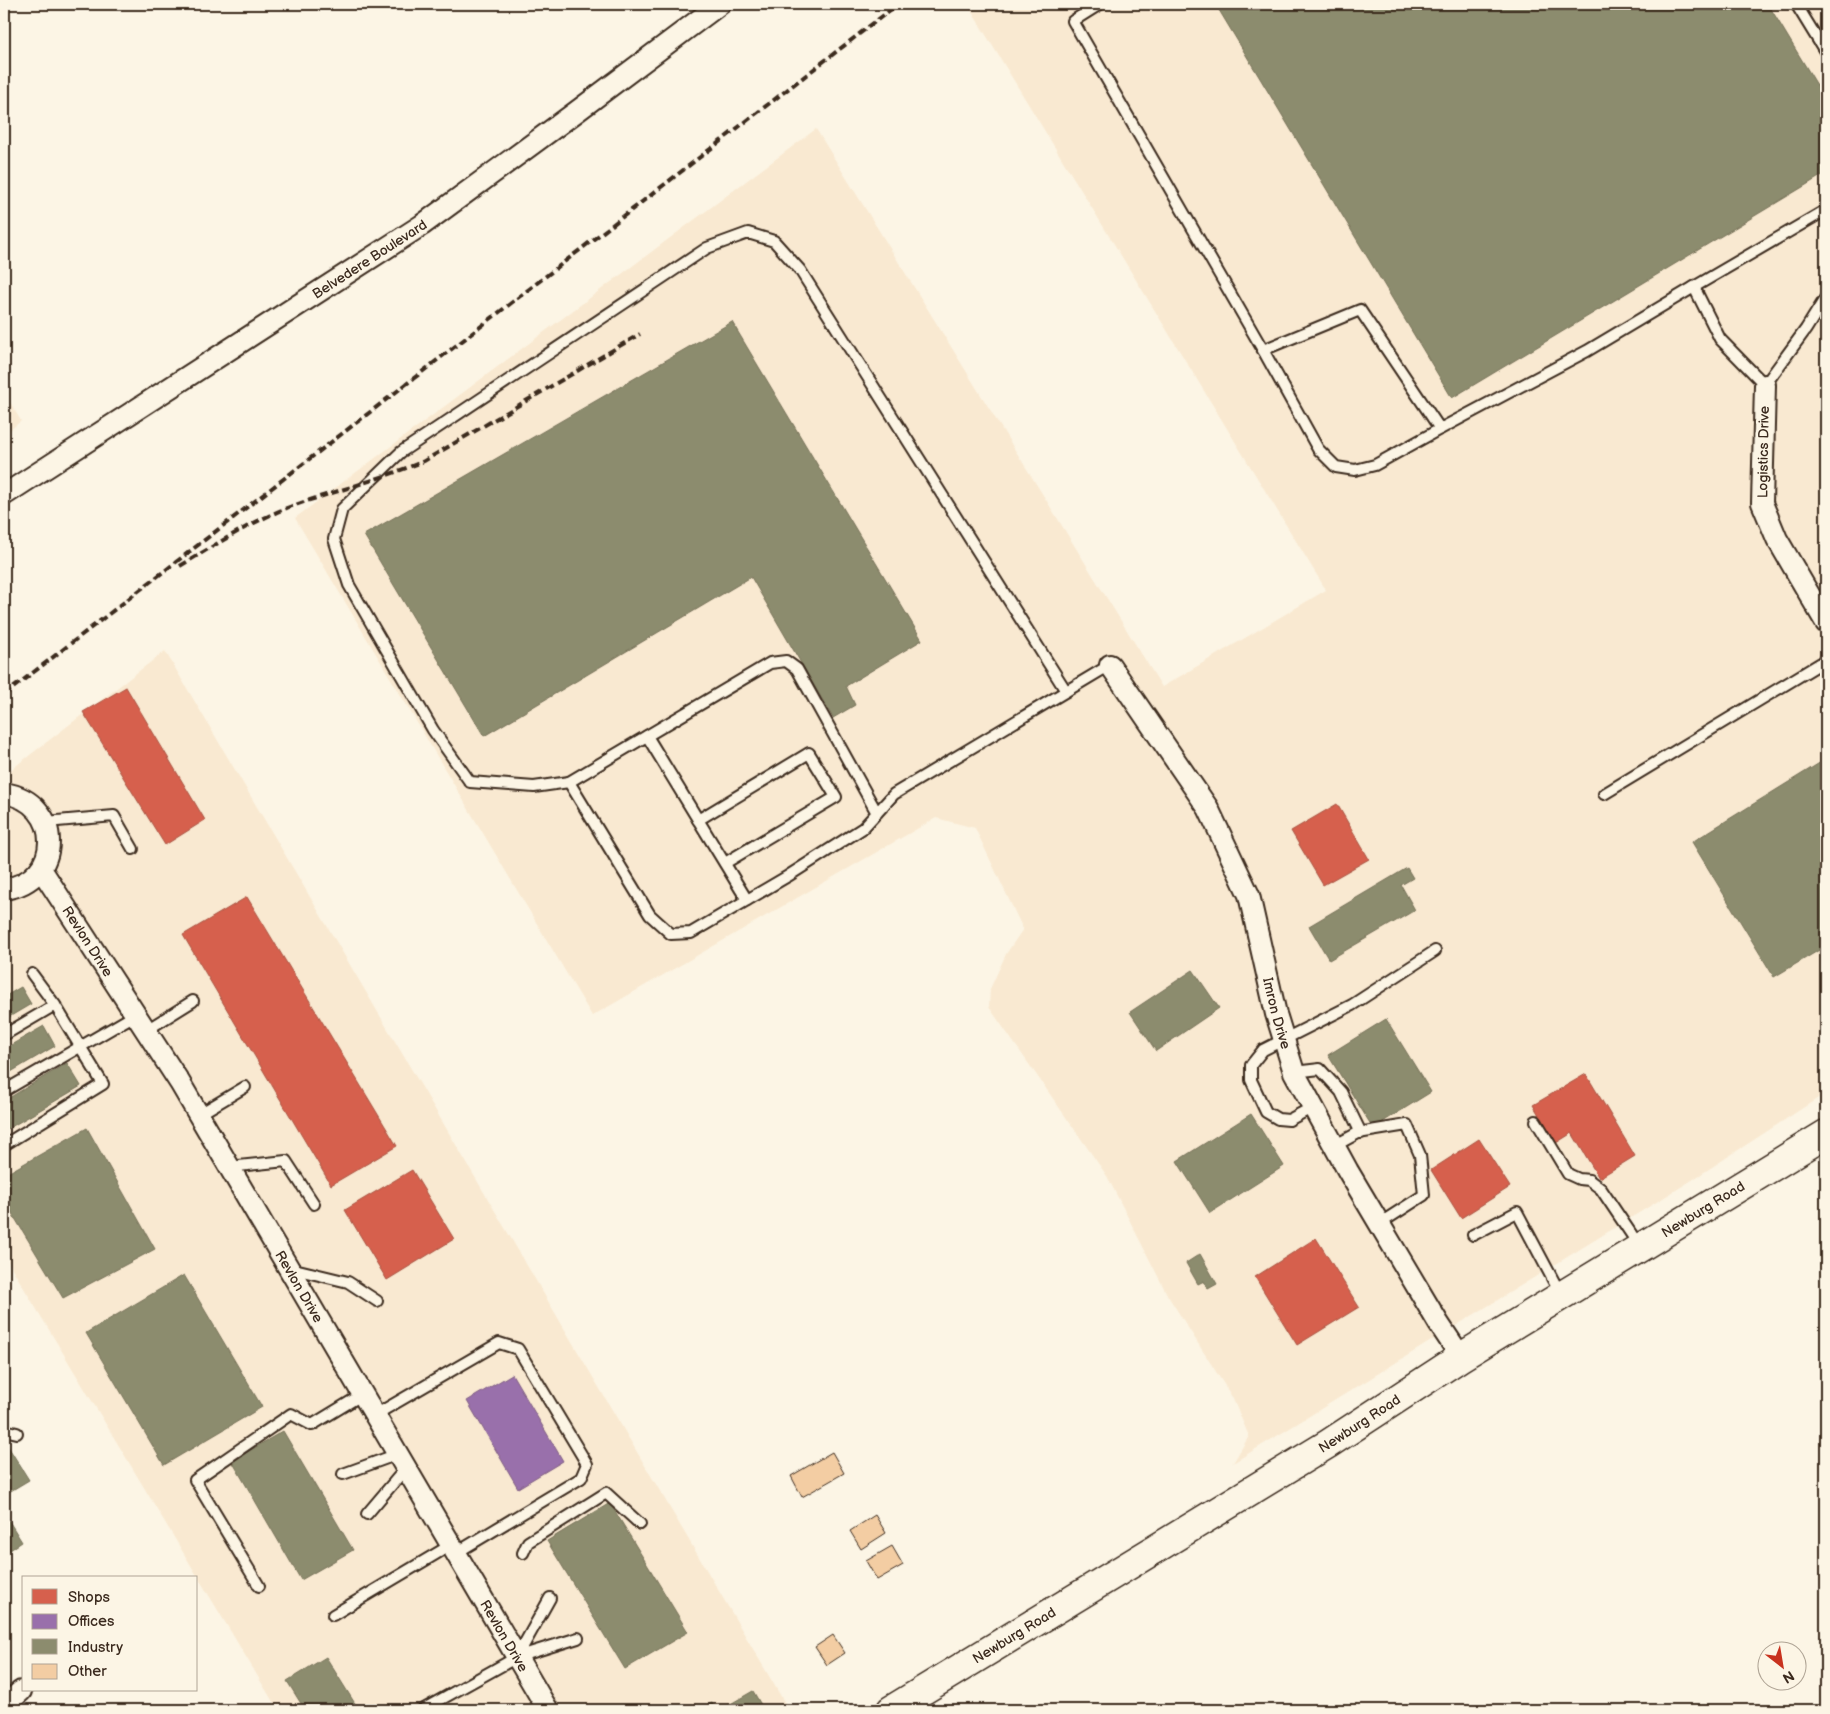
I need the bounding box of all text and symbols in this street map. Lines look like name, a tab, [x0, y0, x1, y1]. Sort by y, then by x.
street label: Belvedere Boulevard	[309, 216, 430, 303]
street label: Logistics Drive	[1754, 406, 1773, 498]
street label: Revlon Drive	[58, 903, 117, 980]
street label: Imron Drive	[1259, 976, 1294, 1051]
street label: Newburg Road	[1658, 1178, 1748, 1241]
street label: Revlon Drive	[271, 1248, 327, 1326]
street label: Newburg Road	[1316, 1391, 1404, 1457]
legend	[22, 1576, 198, 1692]
text: Shops	[68, 1588, 111, 1607]
street label: Revlon Drive	[476, 1597, 532, 1675]
street label: Newburg Road	[970, 1604, 1059, 1667]
text: Offices	[68, 1612, 115, 1631]
text: Industry	[68, 1638, 123, 1657]
north arrow	[1758, 1642, 1808, 1692]
text: Other	[68, 1662, 107, 1681]
text: N	[1780, 1667, 1797, 1687]

